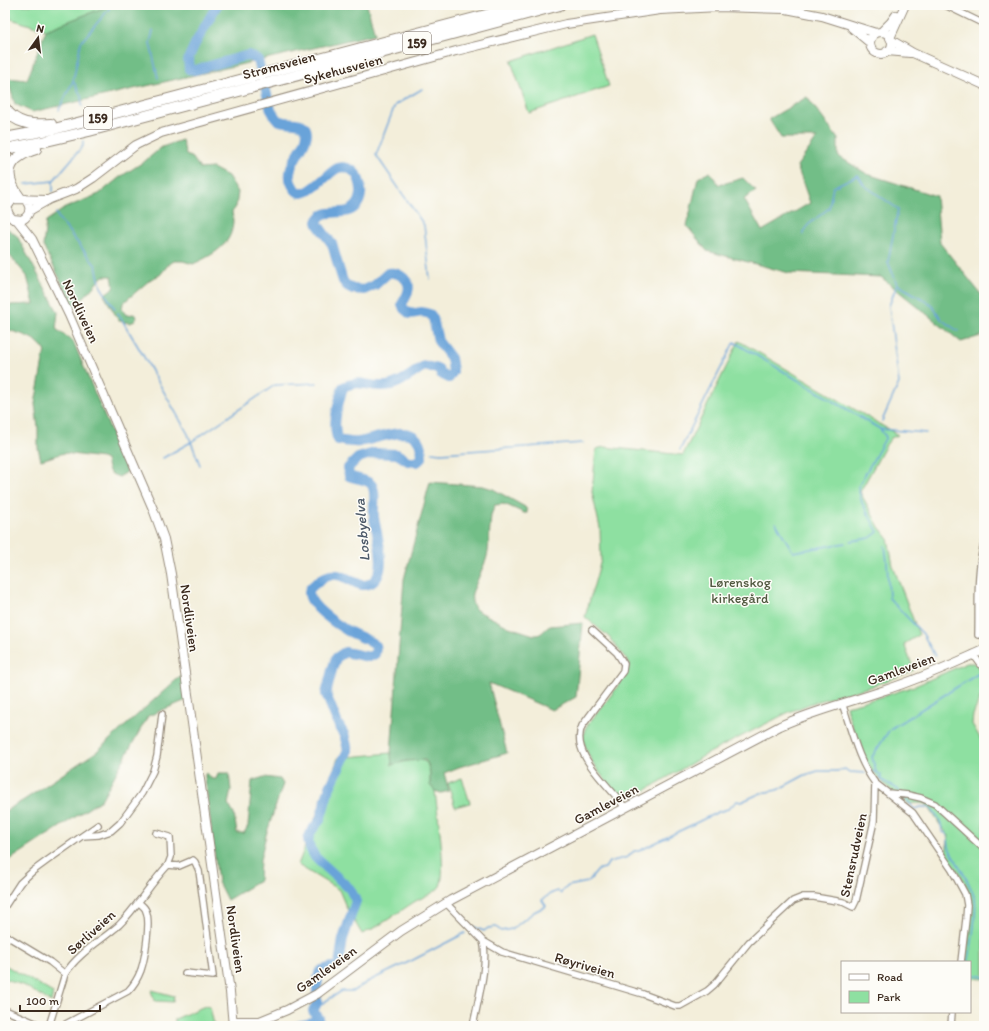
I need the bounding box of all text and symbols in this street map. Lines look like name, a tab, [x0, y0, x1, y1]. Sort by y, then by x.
north arrow	[18, 18, 58, 58]
text: N	[35, 22, 45, 36]
road number: 159	[403, 32, 431, 54]
street label: Strømsveien	[241, 48, 318, 83]
street label: Sykehusveien	[302, 51, 384, 88]
road number: 159	[84, 107, 112, 129]
street label: Nordliveien	[58, 277, 103, 346]
water label: Losbyelva	[350, 498, 374, 562]
park label: Lørenskog kirkegård	[709, 574, 772, 607]
street label: Nordliveien	[176, 583, 203, 654]
street label: Gamleveien	[865, 649, 937, 690]
street label: Gamleveien	[571, 780, 642, 829]
street label: Stensrudveien	[836, 811, 871, 899]
street label: Nordliveien	[222, 904, 249, 975]
street label: Sørliveien	[64, 906, 119, 959]
street label: Gamleveien	[292, 942, 360, 997]
street label: Røyriveien	[553, 949, 617, 982]
legend	[841, 961, 971, 1013]
text: Road	[877, 970, 903, 984]
scale bar	[20, 987, 100, 1013]
text: Park	[877, 990, 901, 1004]
text: 100 m	[26, 994, 59, 1008]

